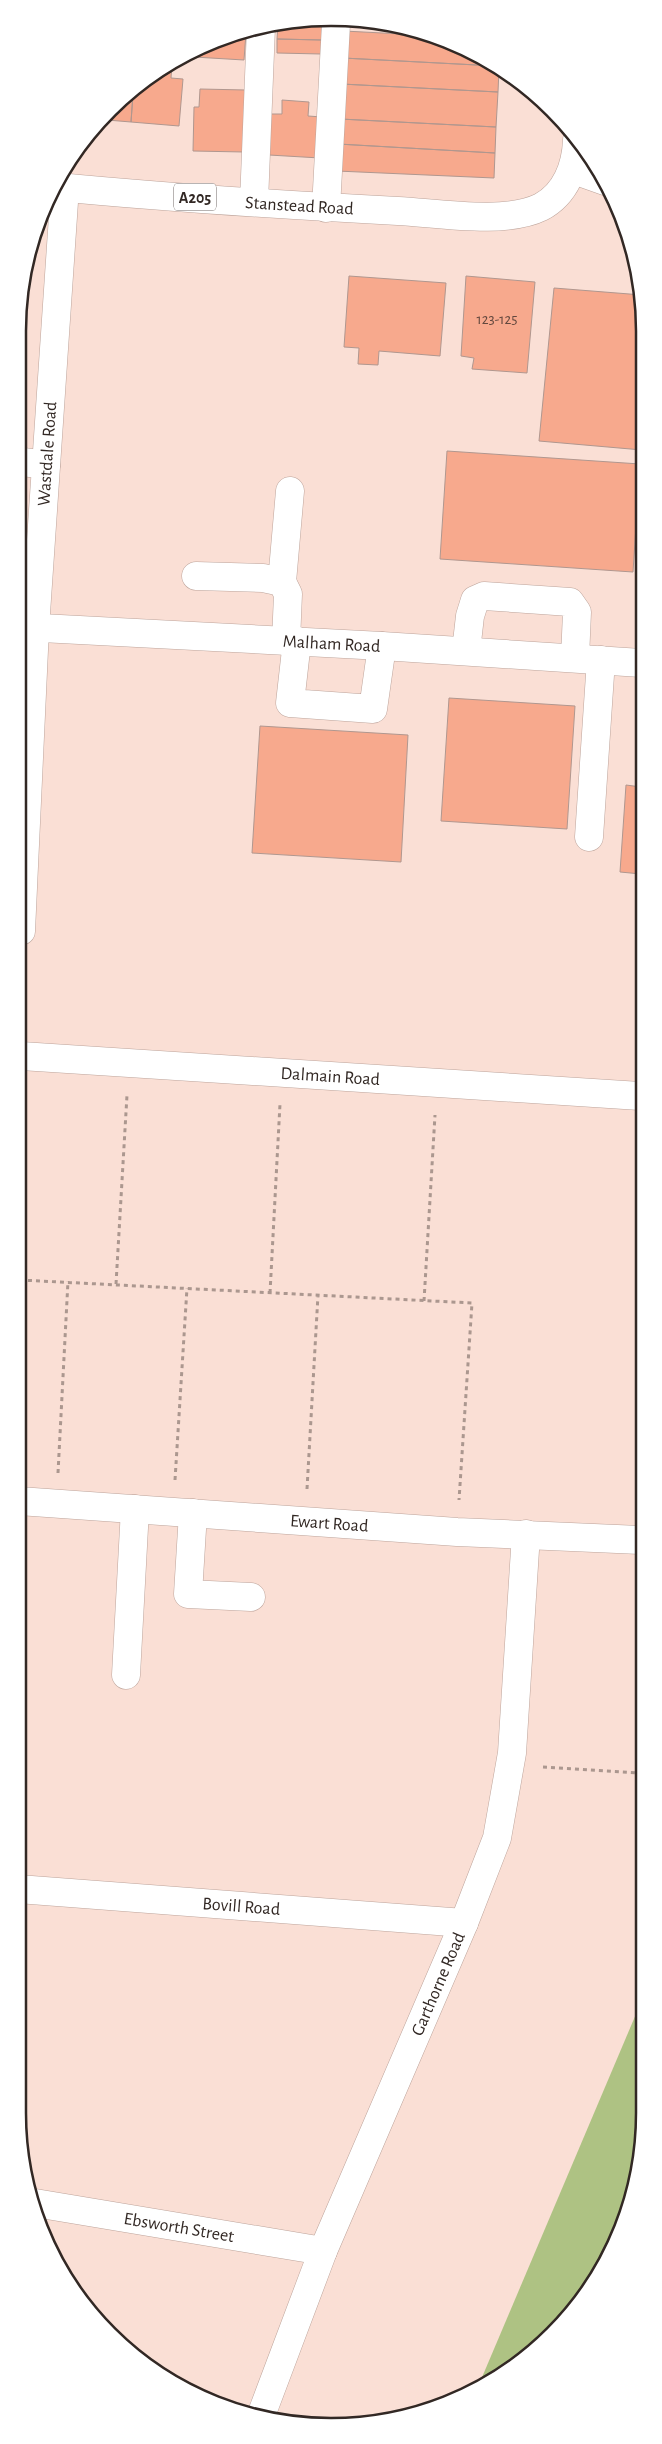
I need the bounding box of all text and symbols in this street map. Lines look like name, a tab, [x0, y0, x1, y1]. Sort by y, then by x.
road number: A205	[174, 183, 216, 210]
street label: Stanstead Road	[244, 194, 354, 219]
house number: 123-125	[476, 312, 518, 327]
street label: Wastdale Road	[35, 401, 60, 507]
street label: Malham Road	[282, 633, 381, 656]
street label: Dalmain Road	[280, 1065, 381, 1089]
street label: Ewart Road	[289, 1512, 369, 1536]
street label: Bovill Road	[202, 1895, 281, 1919]
street label: Garthorne Road	[409, 1930, 469, 2039]
street label: Ebsworth Street	[122, 2210, 236, 2246]

